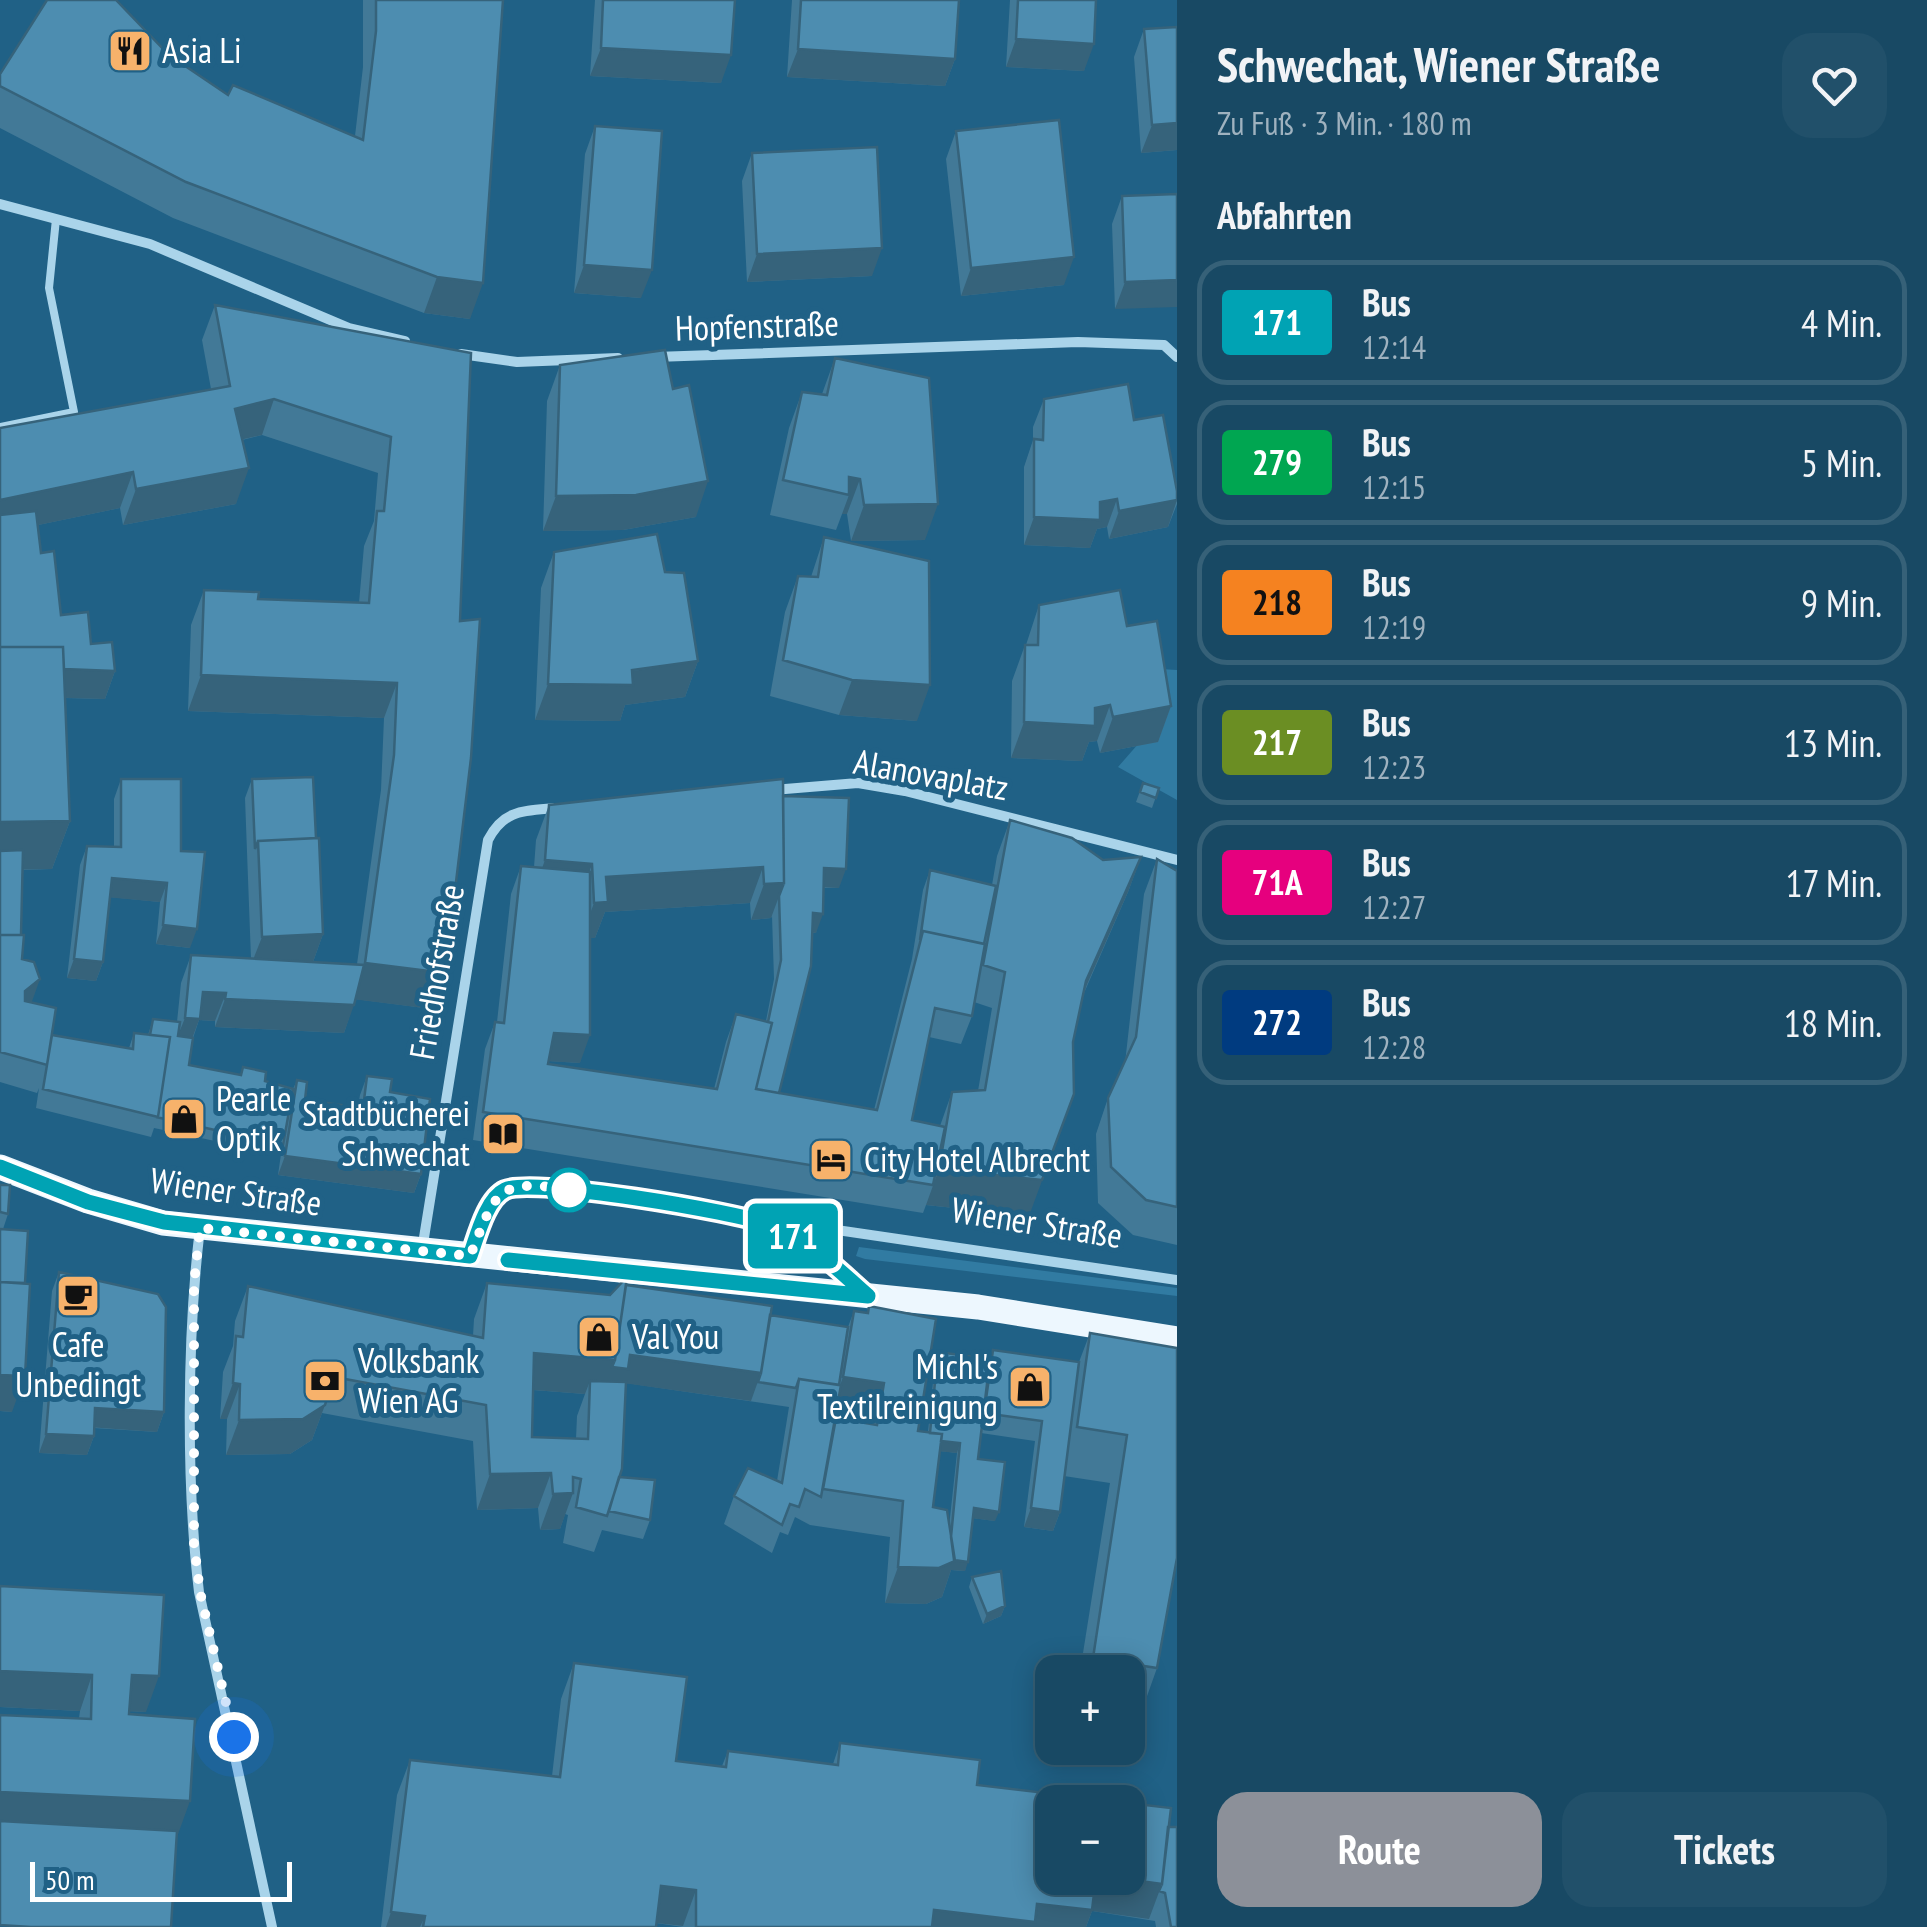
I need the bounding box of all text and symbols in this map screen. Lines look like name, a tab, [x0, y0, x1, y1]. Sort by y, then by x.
place label: Asia Li	[162, 27, 242, 73]
restaurant icon: Asia Li	[107, 28, 153, 74]
text: Schwechat, Wiener Straße	[1217, 33, 1661, 95]
button: heart	[1782, 33, 1887, 138]
text: Zu Fuß · 3 Min. · 180 m	[1217, 102, 1472, 144]
text: Abfahrten	[1217, 190, 1352, 239]
text: Bus	[1362, 277, 1411, 326]
text: 4 Min.	[1801, 298, 1882, 347]
street label: Hopfenstraße	[674, 299, 840, 351]
text: 171	[1252, 299, 1302, 345]
text: 12:14	[1362, 326, 1426, 368]
text: Bus	[1362, 417, 1411, 466]
text: 5 Min.	[1801, 438, 1882, 487]
text: 279	[1252, 439, 1302, 485]
text: 12:15	[1362, 466, 1426, 508]
text: Bus	[1362, 557, 1411, 606]
text: 9 Min.	[1801, 578, 1882, 627]
text: 218	[1252, 579, 1302, 625]
text: 12:19	[1362, 606, 1426, 648]
text: Bus	[1362, 697, 1411, 746]
text: 13 Min.	[1784, 718, 1882, 767]
text: 217	[1252, 719, 1302, 765]
street label: Alanovaplatz	[850, 738, 1012, 810]
text: 12:23	[1362, 746, 1426, 788]
text: Bus	[1362, 837, 1411, 886]
text: 17 Min.	[1785, 858, 1882, 907]
text: 71A	[1252, 859, 1303, 905]
street label: Friedhofstraße	[398, 881, 474, 1063]
text: 12:27	[1362, 886, 1426, 928]
text: Bus	[1362, 977, 1411, 1026]
text: 18 Min.	[1784, 998, 1882, 1047]
text: 272	[1252, 999, 1302, 1045]
text: 12:28	[1362, 1026, 1426, 1068]
place label: Pearle Optik	[216, 1075, 291, 1161]
place label: Stadtbücherei Schwechat	[302, 1090, 470, 1176]
shop icon: Pearle Optik	[161, 1096, 207, 1142]
library icon: Stadtbücherei Schwechat	[480, 1111, 526, 1157]
place label: City Hotel Albrecht	[864, 1136, 1090, 1182]
hotel icon: City Hotel Albrecht	[808, 1137, 854, 1183]
street label: Wiener Straße	[148, 1156, 325, 1226]
unlabelled marker	[548, 1169, 590, 1211]
street label: Wiener Straße	[949, 1186, 1126, 1258]
line badge: 171	[736, 1204, 850, 1268]
text: 171	[768, 1213, 818, 1259]
cafe icon: Cafe Unbedingt	[55, 1273, 101, 1319]
place label: Val You	[631, 1313, 719, 1359]
shop icon: Val You	[576, 1314, 622, 1360]
place label: Cafe Unbedingt	[15, 1321, 141, 1407]
place label: Volksbank Wien AG	[357, 1337, 480, 1423]
place label: Michl's Textilreinigung	[817, 1343, 998, 1429]
bank icon: Volksbank Wien AG	[302, 1358, 348, 1404]
shop icon: Michl's Textilreinigung	[1007, 1364, 1053, 1410]
map controls	[1035, 1655, 1145, 1895]
button: +	[1035, 1655, 1145, 1765]
your location	[209, 1712, 259, 1762]
button: −	[1035, 1785, 1145, 1895]
button: Route	[1217, 1792, 1542, 1907]
button: Tickets	[1562, 1792, 1887, 1907]
scale bar	[30, 1857, 292, 1902]
text: 50 m	[45, 1861, 94, 1898]

